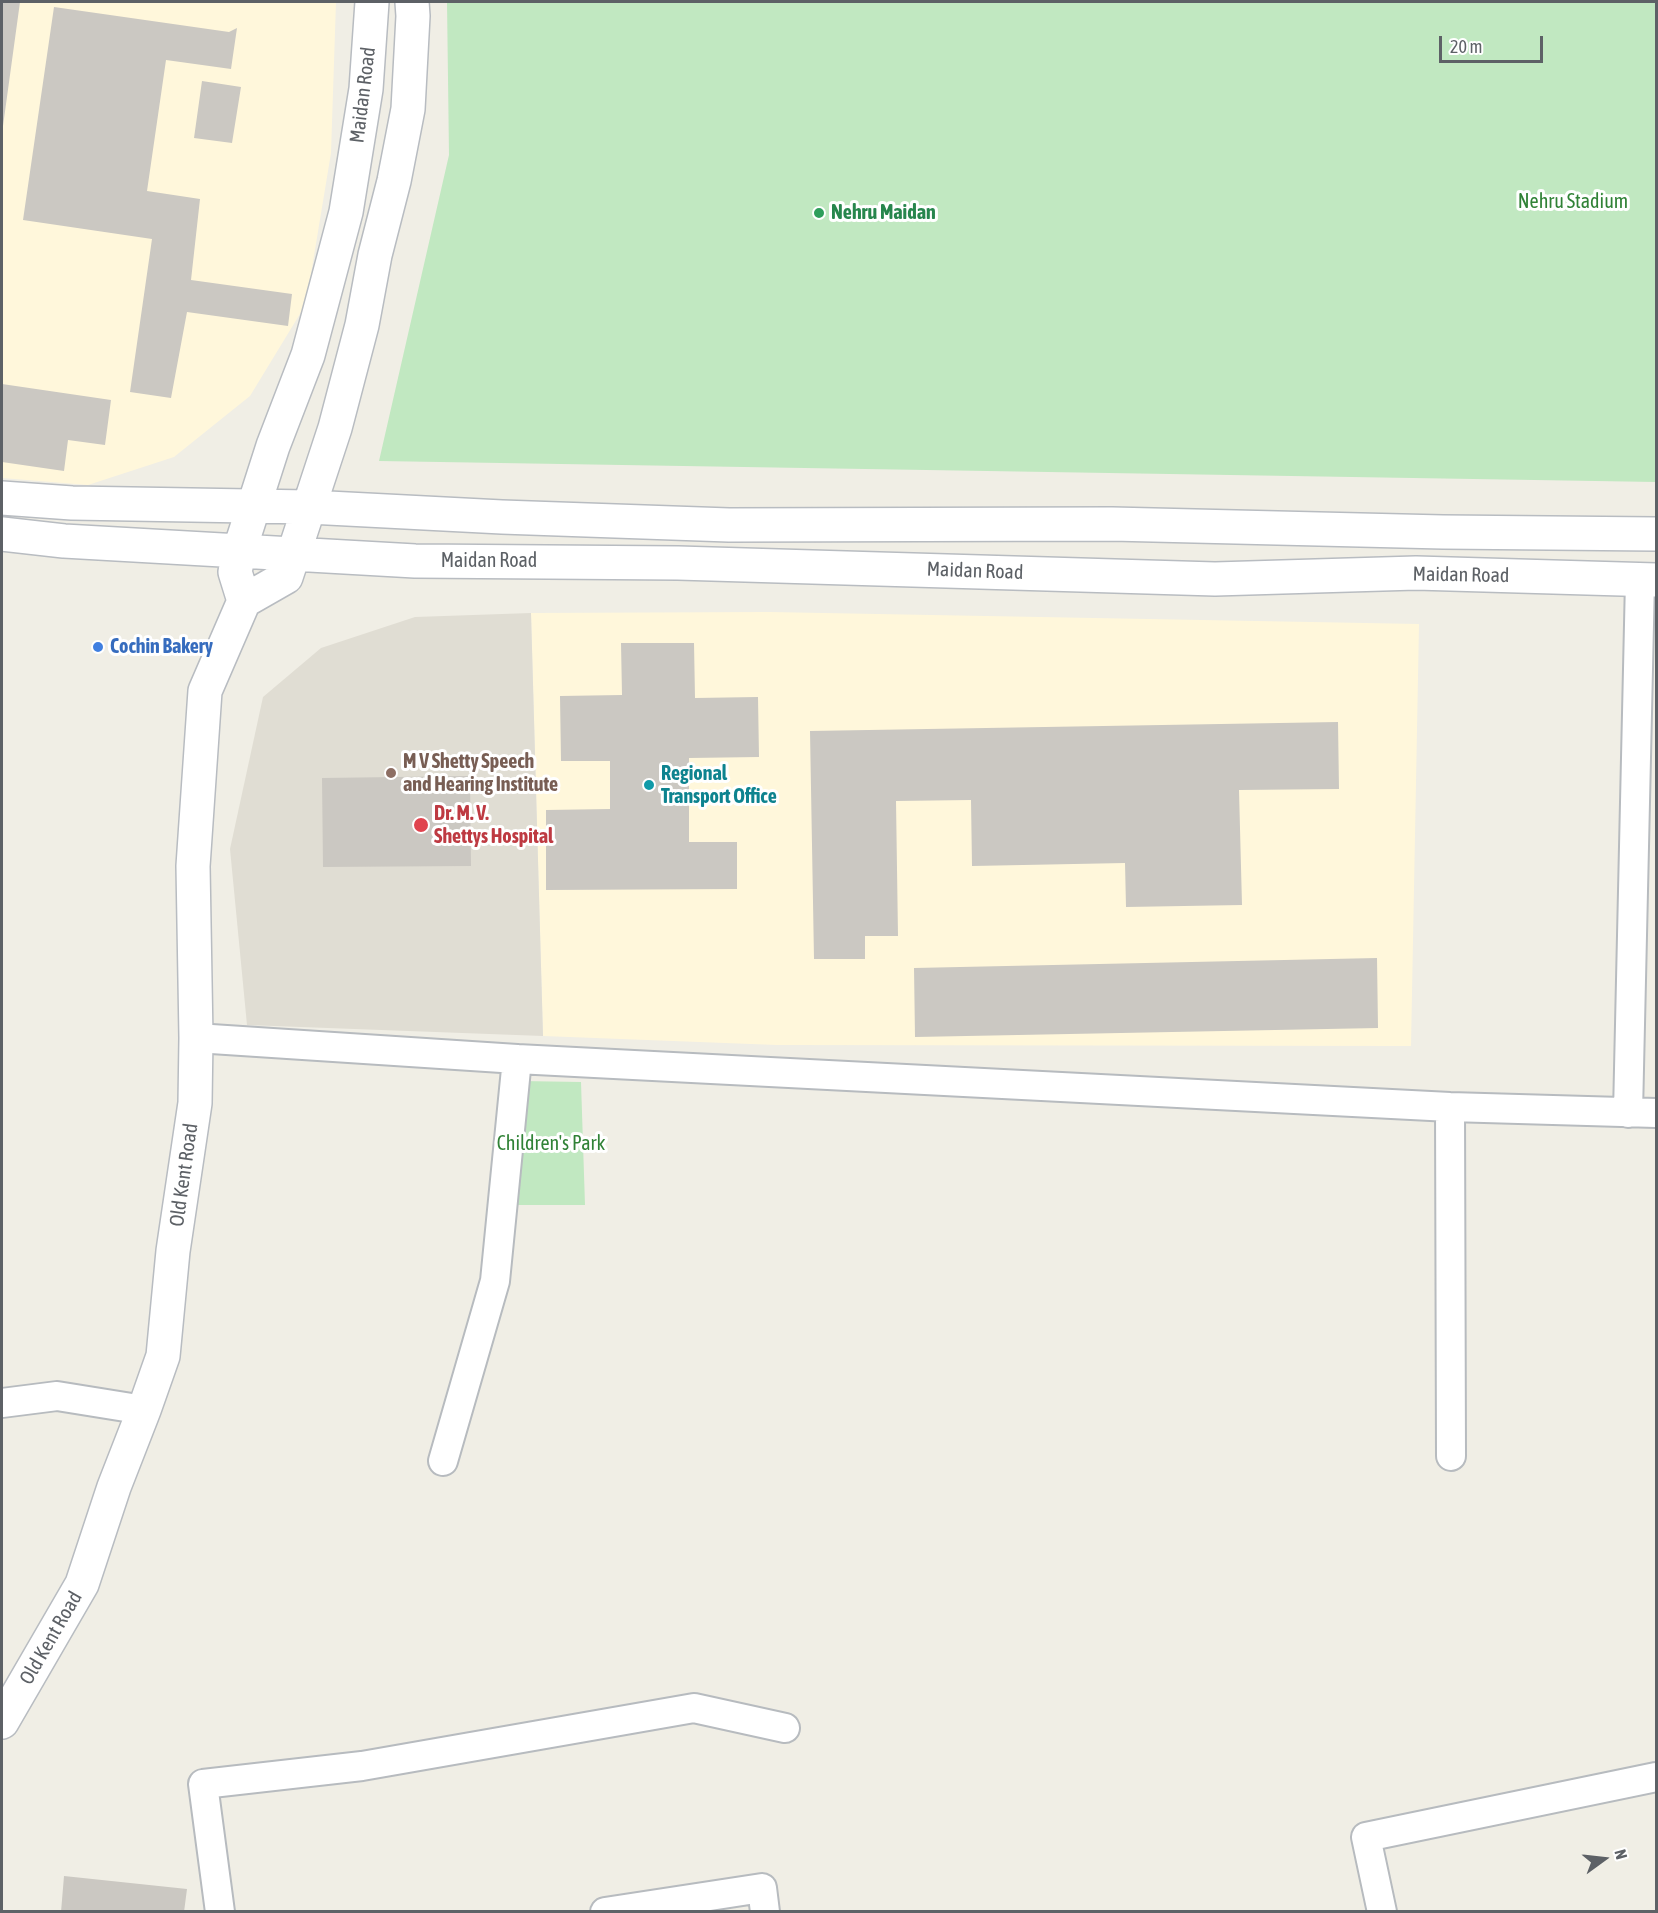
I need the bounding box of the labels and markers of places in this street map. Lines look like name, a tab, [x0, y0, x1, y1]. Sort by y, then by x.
place label: Nehru Maidan	[831, 201, 936, 225]
marker: Nehru Maidan	[812, 206, 826, 220]
place label: Cochin Bakery	[110, 635, 213, 659]
marker: Cochin Bakery	[91, 640, 105, 654]
place label: M V Shetty Speech and Hearing Institute	[403, 750, 558, 797]
place label: Regional Transport Office	[661, 762, 777, 809]
marker: M V Shetty Speech and Hearing Institute	[384, 766, 398, 780]
marker: Regional Transport Office	[642, 778, 656, 792]
place label: Dr. M. V. Shettys Hospital	[434, 802, 553, 849]
marker: Dr. M. V. Shettys Hospital	[412, 816, 430, 834]

